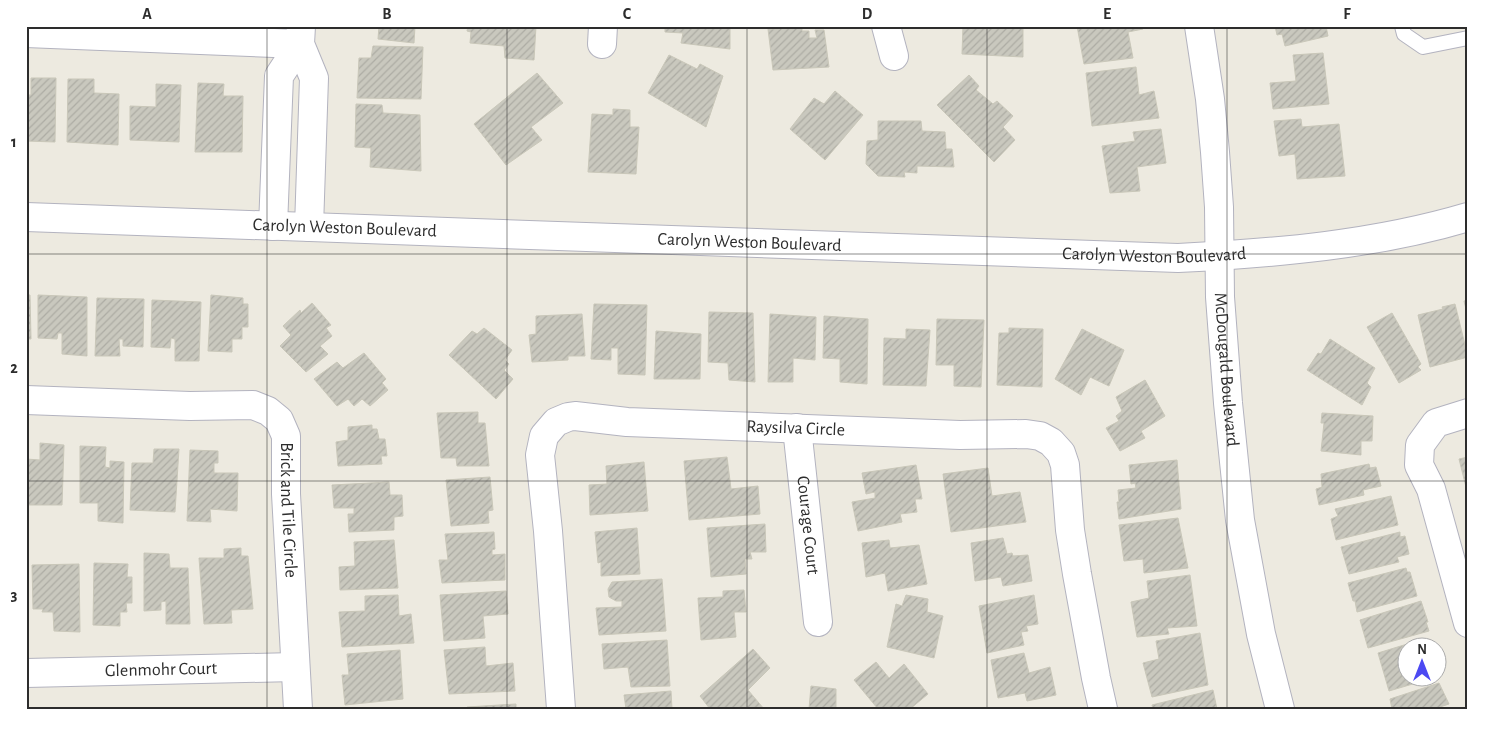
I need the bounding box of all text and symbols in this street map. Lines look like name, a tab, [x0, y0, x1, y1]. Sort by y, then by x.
text: A	[142, 6, 152, 22]
text: B	[382, 6, 392, 22]
text: C	[623, 6, 632, 22]
text: D	[862, 6, 873, 22]
text: E	[1103, 6, 1111, 22]
text: F	[1343, 6, 1351, 22]
text: 1	[11, 134, 17, 150]
street label: Carolyn Weston Boulevard	[252, 216, 437, 241]
street label: Carolyn Weston Boulevard	[657, 230, 842, 255]
street label: Carolyn Weston Boulevard	[1062, 245, 1247, 267]
street label: McDougald Boulevard	[1211, 292, 1241, 447]
text: 2	[10, 360, 18, 376]
street label: Raysilva Circle	[746, 418, 845, 440]
street label: Brick and Tile Circle	[277, 442, 300, 578]
street label: Courage Court	[793, 475, 822, 576]
text: 3	[11, 587, 18, 603]
north arrow	[1396, 638, 1446, 688]
text: N	[1417, 643, 1427, 657]
street label: Glenmohr Court	[105, 660, 217, 680]

